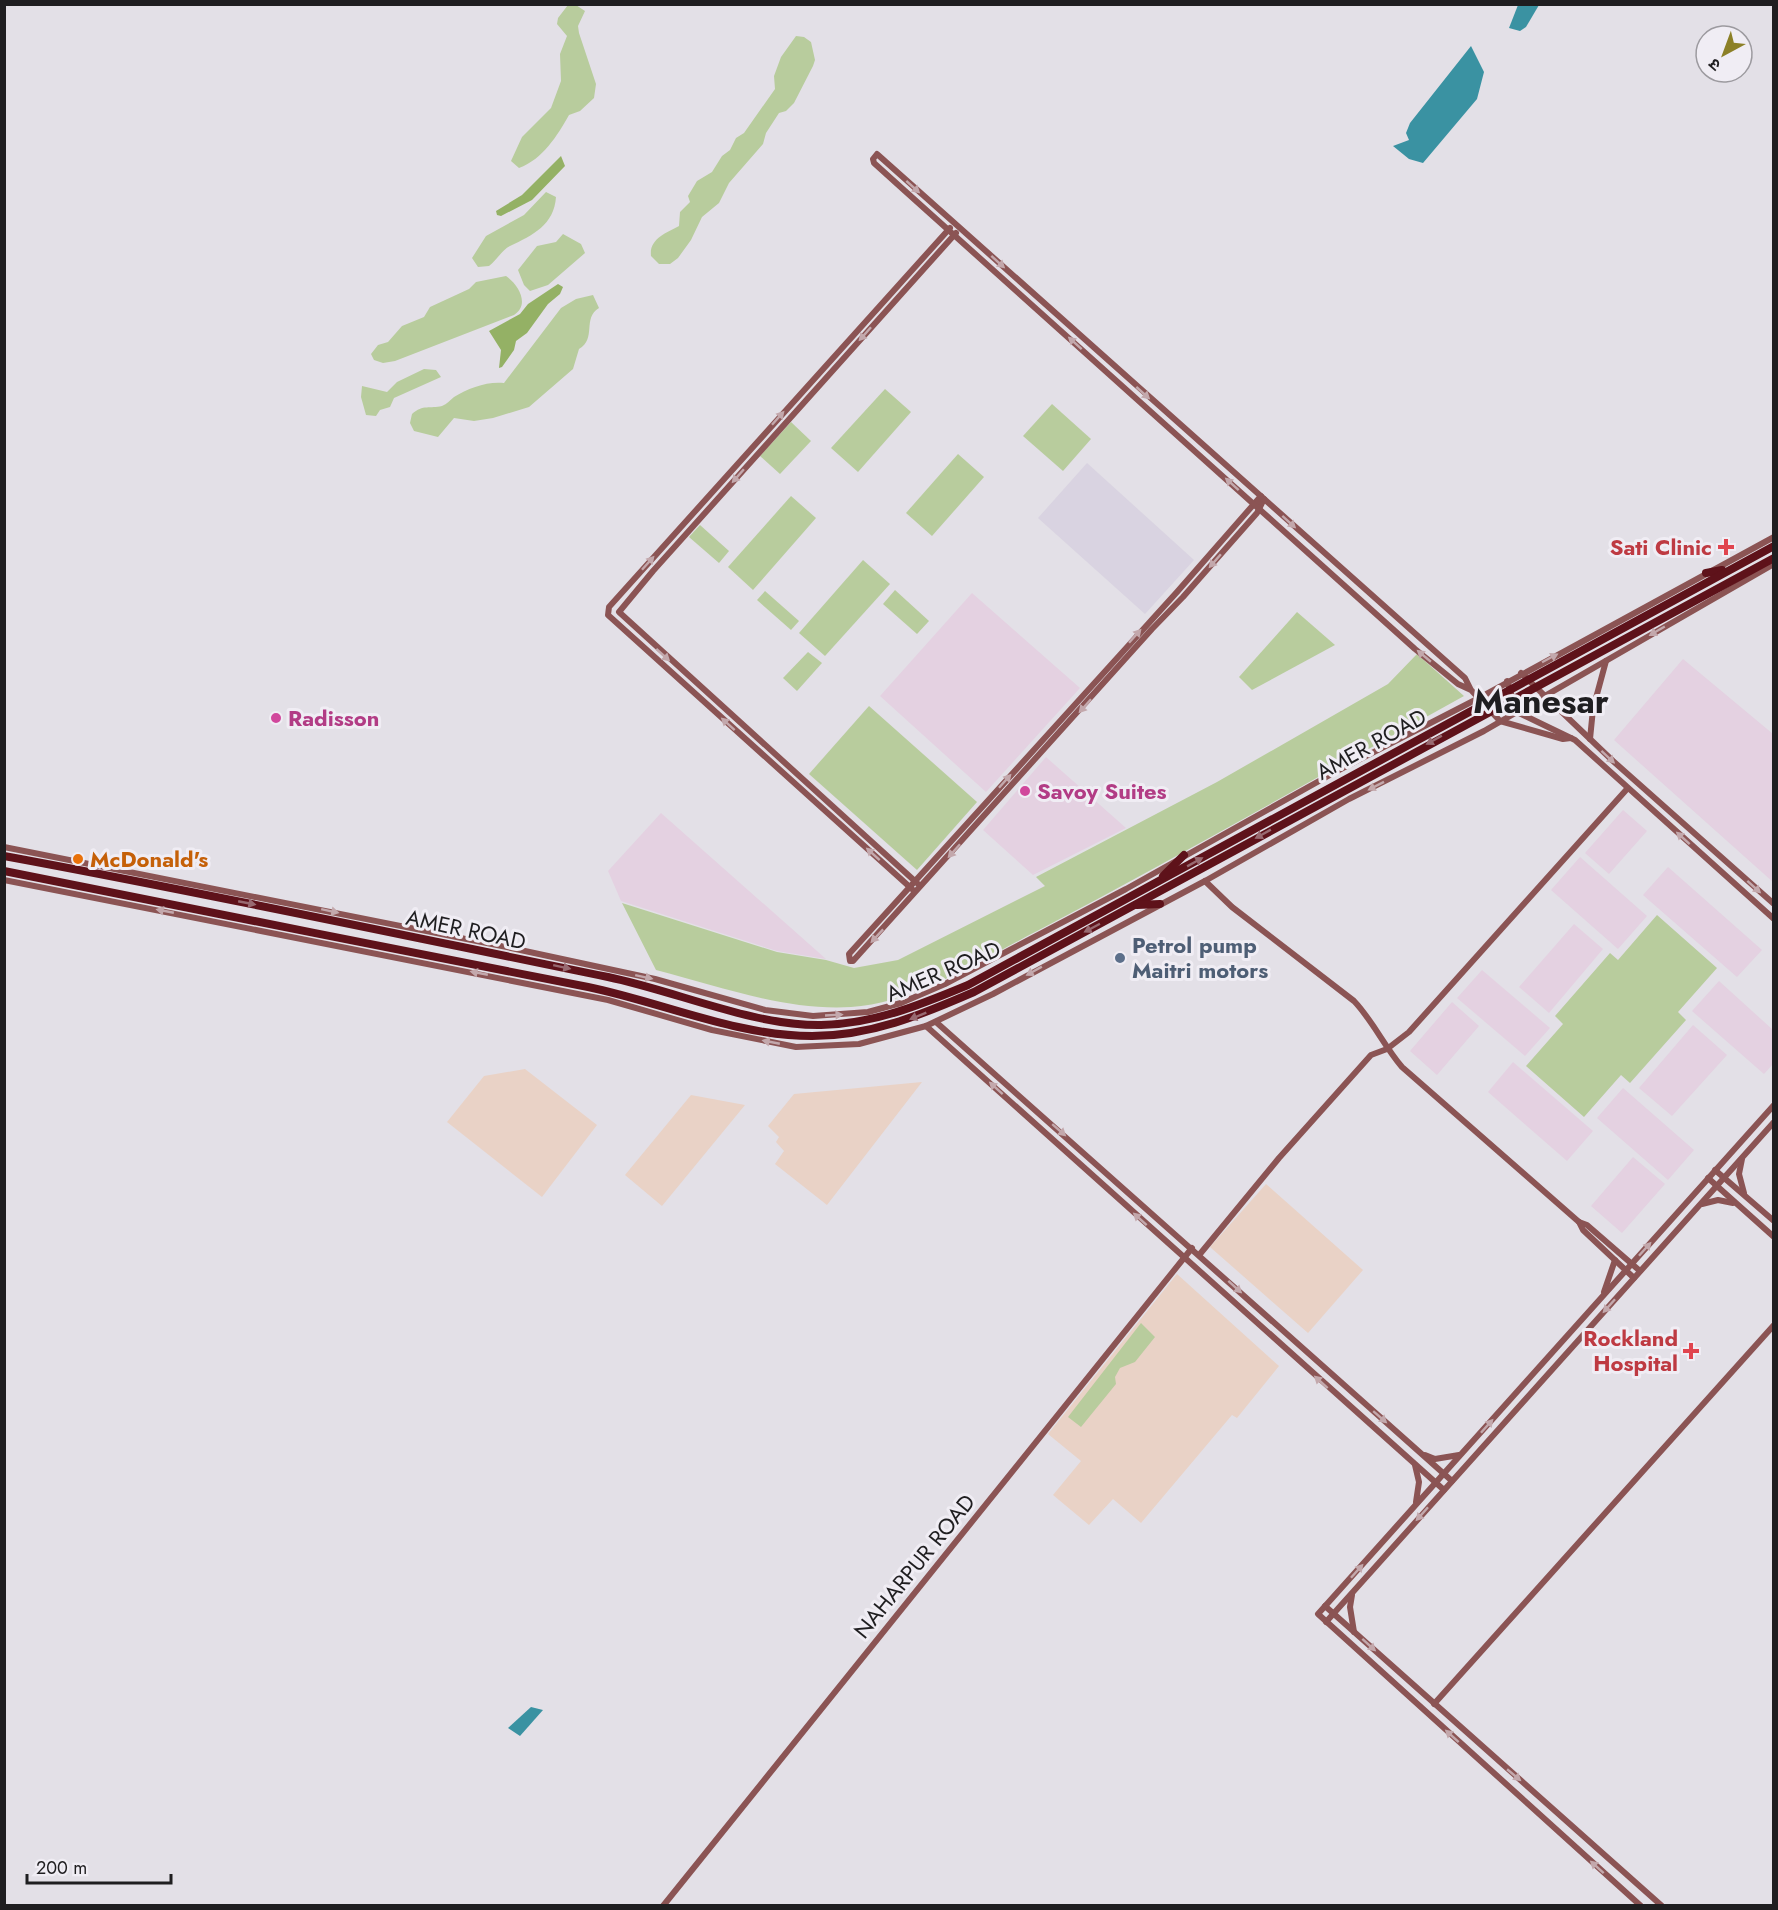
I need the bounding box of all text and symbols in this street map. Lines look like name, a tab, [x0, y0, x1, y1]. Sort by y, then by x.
north arrow	[1694, 24, 1754, 84]
text: उ	[1703, 53, 1726, 77]
one-way arrow	[905, 180, 920, 193]
one-way arrow	[990, 255, 1005, 268]
one-way arrow	[858, 326, 872, 341]
one-way arrow	[1068, 337, 1083, 350]
one-way arrow	[1135, 386, 1150, 399]
one-way arrow	[771, 410, 785, 425]
one-way arrow	[732, 468, 745, 483]
one-way arrow	[1225, 478, 1240, 491]
one-way arrow	[1281, 515, 1296, 528]
place label: Sati Clinic	[1610, 531, 1712, 563]
marker: Sati Clinic	[1717, 538, 1735, 556]
one-way arrow	[1209, 553, 1222, 568]
one-way arrow	[641, 556, 654, 571]
one-way arrow	[1649, 626, 1665, 637]
one-way arrow	[1128, 629, 1141, 644]
one-way arrow	[655, 648, 670, 661]
one-way arrow	[1416, 650, 1432, 663]
one-way arrow	[1542, 653, 1559, 663]
district label: Manesar	[1473, 677, 1609, 726]
one-way arrow	[1078, 698, 1092, 712]
street label: AMER ROAD	[1310, 700, 1432, 788]
place label: Radisson	[288, 702, 379, 734]
marker: Radisson	[269, 711, 283, 725]
one-way arrow	[721, 718, 736, 731]
one-way arrow	[1425, 735, 1442, 745]
one-way arrow	[1601, 750, 1616, 764]
one-way arrow	[998, 774, 1011, 789]
place label: Savoy Suites	[1037, 775, 1167, 807]
one-way arrow	[1367, 781, 1384, 790]
marker: Savoy Suites	[1018, 784, 1032, 798]
one-way arrow	[1254, 829, 1271, 839]
one-way arrow	[1676, 832, 1691, 845]
place label: McDonald's	[90, 843, 208, 875]
one-way arrow	[947, 843, 961, 858]
one-way arrow	[866, 848, 881, 861]
marker: McDonald's	[71, 852, 85, 866]
one-way arrow	[1187, 856, 1203, 867]
one-way arrow	[1746, 880, 1761, 893]
one-way arrow	[238, 899, 257, 908]
street label: AMER ROAD	[403, 901, 529, 957]
one-way arrow	[155, 906, 174, 915]
one-way arrow	[320, 907, 339, 917]
one-way arrow	[1083, 923, 1100, 933]
one-way arrow	[871, 928, 884, 943]
place label: Petrol pump Maitri motors	[1132, 929, 1268, 986]
street label: AMER ROAD	[881, 932, 1005, 1010]
marker: Petrol pump Maitri motors	[1113, 951, 1127, 965]
one-way arrow	[553, 963, 571, 973]
one-way arrow	[1025, 966, 1042, 976]
one-way arrow	[470, 968, 489, 977]
one-way arrow	[635, 972, 653, 982]
one-way arrow	[824, 1011, 843, 1020]
one-way arrow	[909, 1012, 927, 1021]
one-way arrow	[762, 1037, 781, 1046]
one-way arrow	[988, 1081, 1003, 1095]
one-way arrow	[1051, 1123, 1066, 1137]
one-way arrow	[1133, 1212, 1148, 1226]
one-way arrow	[1638, 1242, 1651, 1257]
one-way arrow	[1227, 1280, 1242, 1293]
one-way arrow	[1603, 1298, 1616, 1313]
place label: Rockland Hospital	[1583, 1322, 1678, 1379]
marker: Rockland Hospital	[1682, 1342, 1700, 1360]
one-way arrow	[1314, 1376, 1329, 1389]
one-way arrow	[1372, 1410, 1387, 1423]
one-way arrow	[1480, 1419, 1493, 1434]
street label: NAHARPUR ROAD	[846, 1487, 982, 1645]
one-way arrow	[1416, 1506, 1429, 1521]
one-way arrow	[1350, 1564, 1363, 1579]
one-way arrow	[1361, 1638, 1376, 1652]
one-way arrow	[1445, 1729, 1460, 1743]
one-way arrow	[1506, 1768, 1521, 1781]
scale bar	[27, 1847, 171, 1885]
text: 200 m	[36, 1855, 87, 1881]
one-way arrow	[1590, 1860, 1605, 1874]

